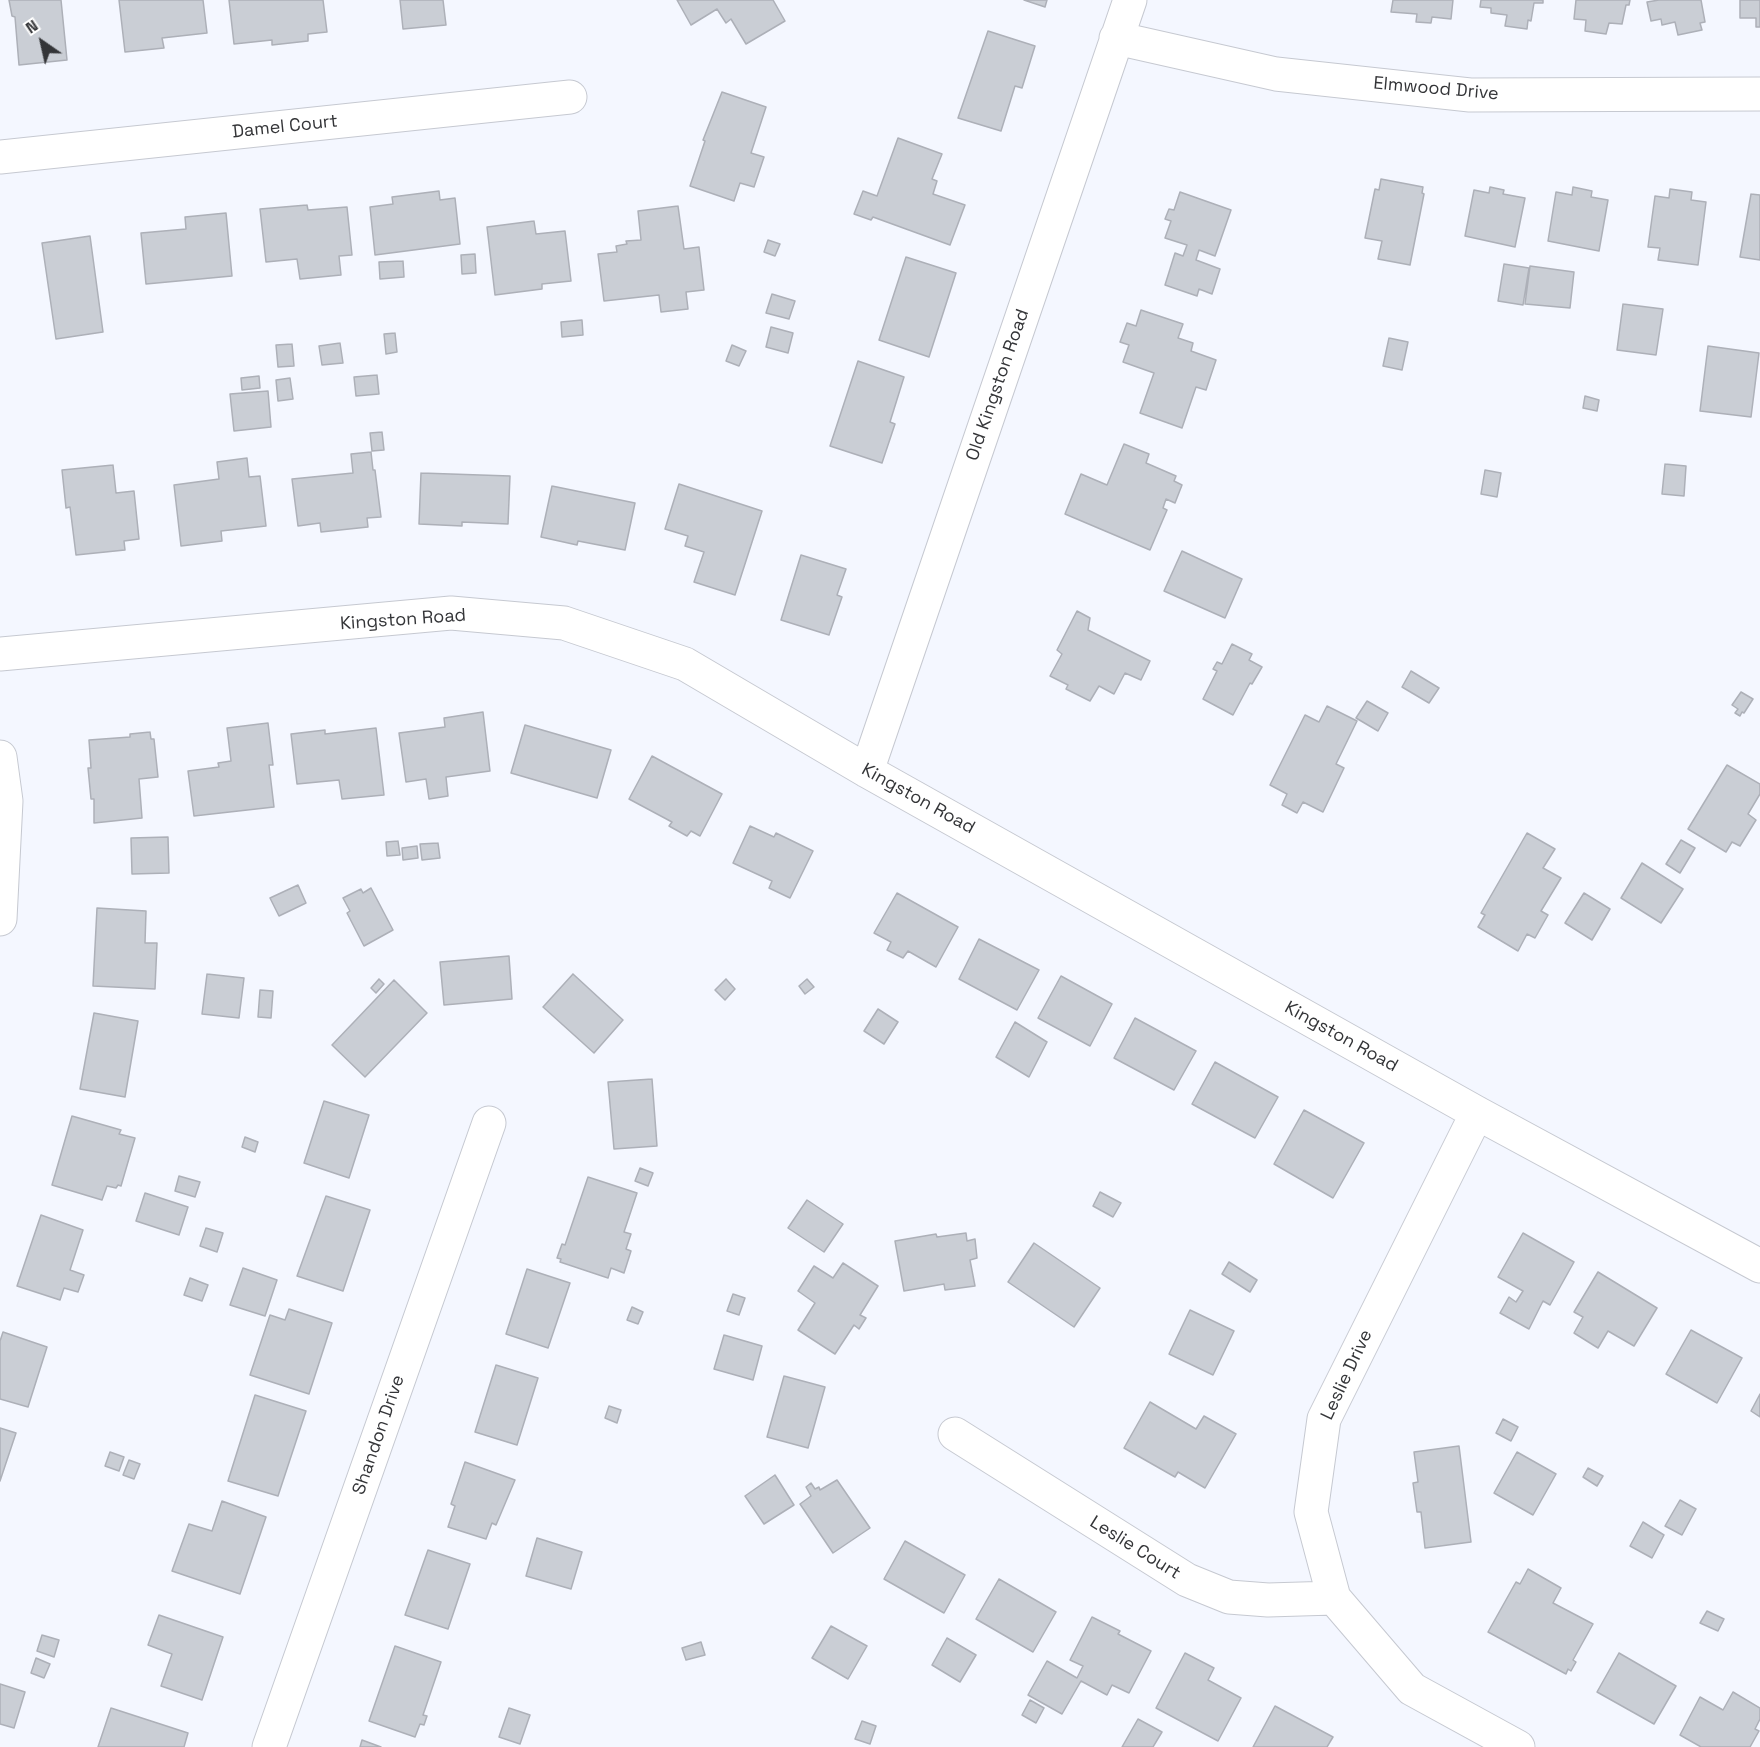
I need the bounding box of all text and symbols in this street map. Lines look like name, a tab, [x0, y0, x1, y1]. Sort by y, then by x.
north arrow	[12, 12, 72, 72]
text: N	[21, 15, 42, 38]
street label: Elmwood Drive	[1372, 73, 1500, 105]
street label: Damel Court	[231, 111, 339, 143]
street label: Old Kingston Road	[962, 306, 1034, 464]
street label: Kingston Road	[339, 605, 467, 635]
street label: Kingston Road	[858, 759, 978, 839]
street label: Kingston Road	[1281, 997, 1401, 1077]
street label: Leslie Drive	[1317, 1326, 1377, 1424]
street label: Shandon Drive	[348, 1372, 410, 1498]
street label: Leslie Court	[1086, 1512, 1184, 1584]

